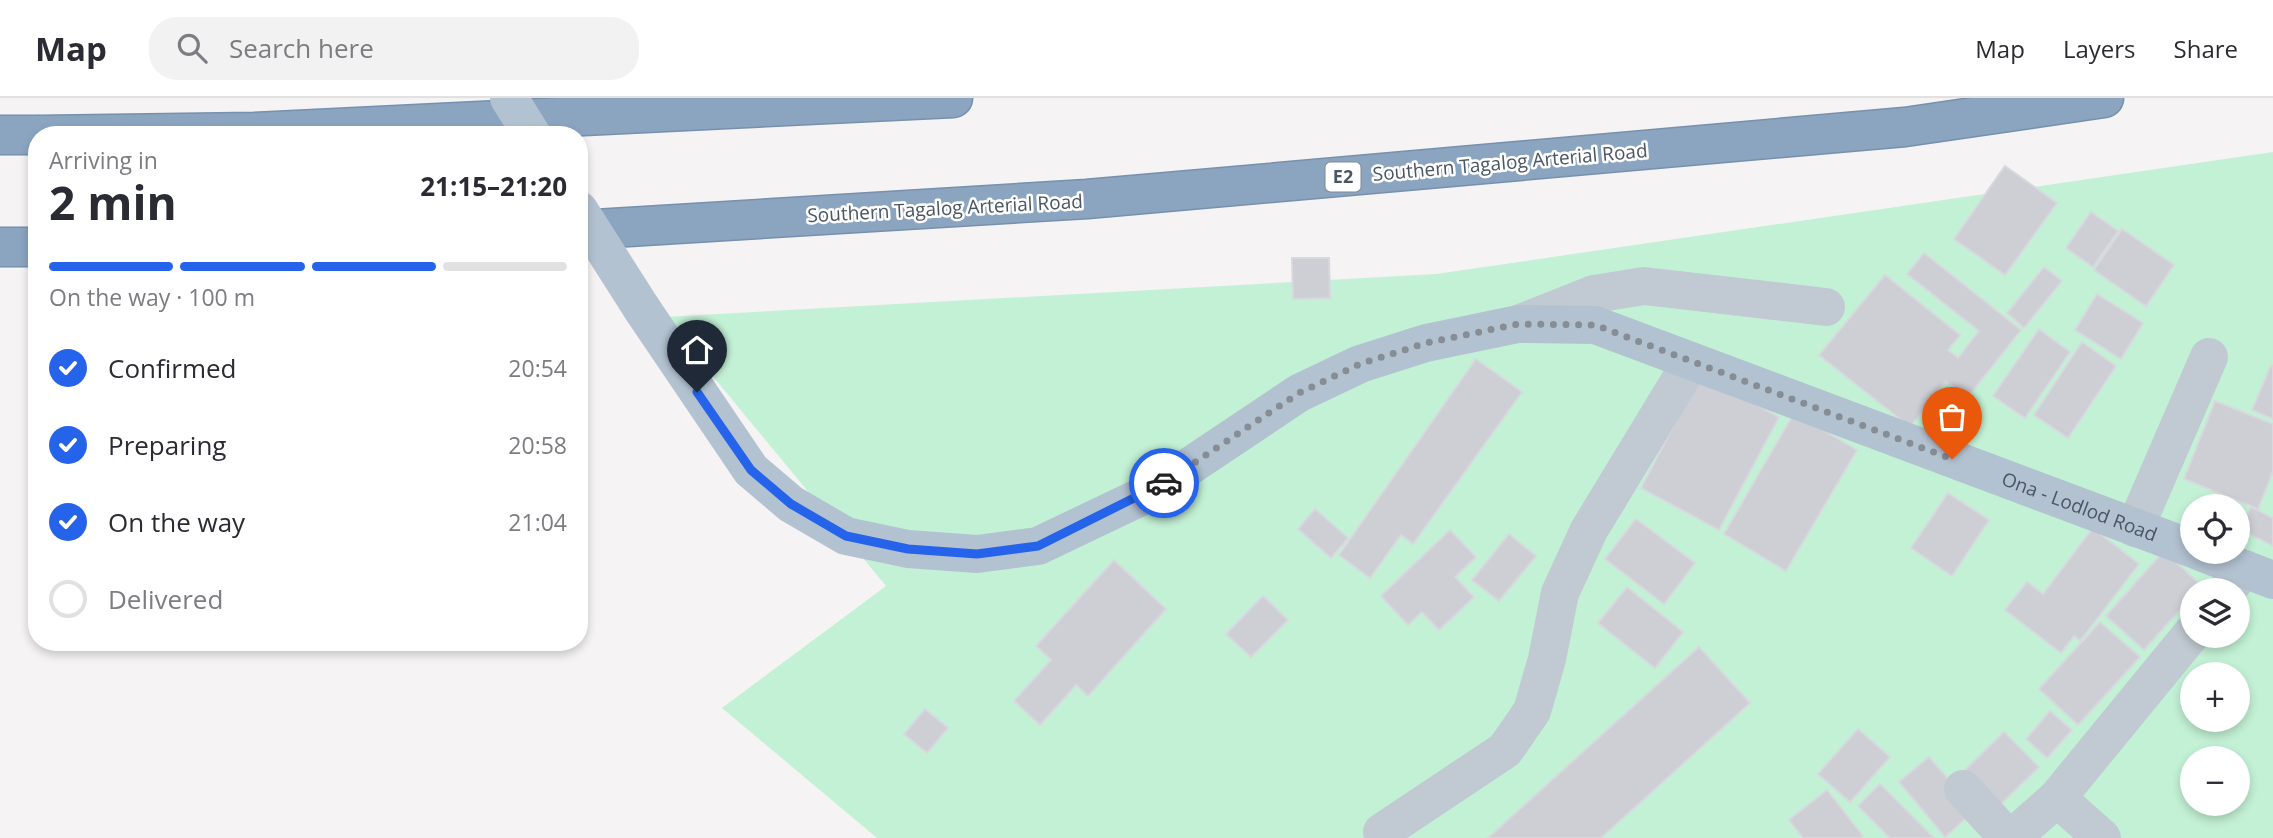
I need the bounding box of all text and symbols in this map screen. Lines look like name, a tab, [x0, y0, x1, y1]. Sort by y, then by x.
search box	[149, 17, 639, 80]
text: Map	[35, 26, 107, 71]
icon: search	[173, 29, 211, 67]
text: Search here	[229, 30, 374, 66]
text: Map	[1975, 32, 2025, 65]
text: Layers	[2063, 32, 2136, 65]
text: Share	[2174, 32, 2238, 65]
street label: Southern Tagalog Arterial Road	[1372, 137, 1648, 187]
text: Arriving in	[49, 144, 158, 176]
road number: E2	[1326, 162, 1360, 192]
text: 21:15–21:20	[420, 168, 567, 204]
text: 2 min	[49, 171, 177, 233]
street label: Southern Tagalog Arterial Road	[807, 188, 1083, 228]
text: On the way · 100 m	[49, 281, 255, 313]
pin	[667, 320, 727, 392]
icon: home	[678, 331, 716, 369]
icon: check	[49, 349, 87, 387]
text: Confirmed	[108, 350, 236, 386]
text: 20:54	[508, 352, 567, 384]
pin	[1922, 387, 1982, 459]
icon: bag	[1933, 398, 1971, 436]
icon: check	[49, 426, 87, 464]
text: Preparing	[108, 427, 226, 463]
text: 20:58	[508, 429, 567, 461]
courier	[1129, 448, 1199, 518]
icon: car	[1145, 464, 1183, 502]
street label: Ona - Lodlod Road	[1998, 466, 2161, 547]
map controls	[2180, 494, 2250, 816]
button: locate	[2180, 494, 2250, 564]
icon: check	[49, 503, 87, 541]
text: On the way	[108, 504, 245, 540]
text: 21:04	[508, 506, 567, 538]
button: layers	[2180, 578, 2250, 648]
text: Delivered	[108, 581, 223, 617]
button: +	[2180, 662, 2250, 732]
button: −	[2180, 746, 2250, 816]

